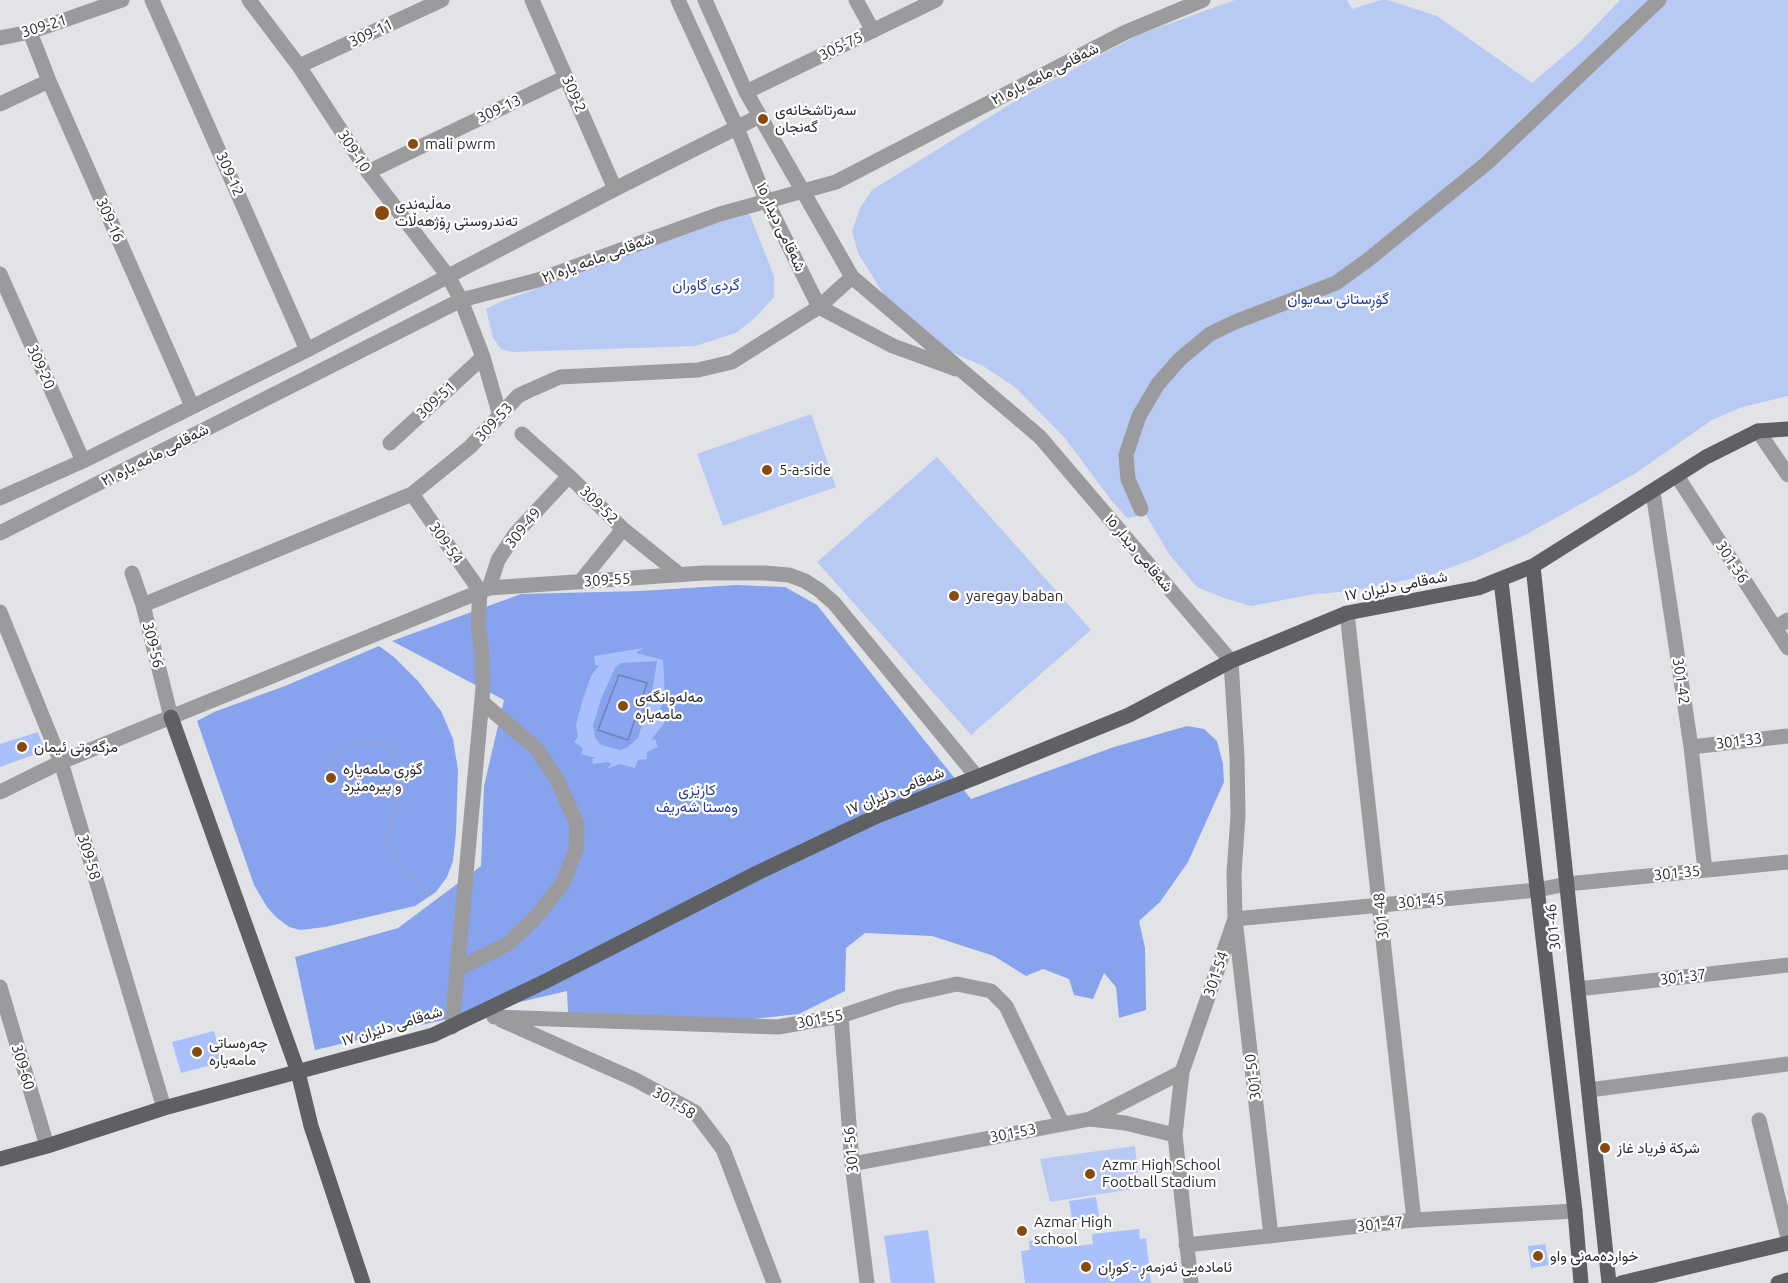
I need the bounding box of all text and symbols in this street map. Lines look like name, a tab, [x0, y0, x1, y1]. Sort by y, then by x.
street label: 309-21	[19, 11, 69, 41]
street label: 309-11	[346, 15, 396, 51]
street label: 305-75	[816, 28, 866, 64]
street label: شەقامی مامە یارە ٢١	[988, 39, 1102, 109]
street label: 309-2	[558, 73, 590, 115]
street label: 309-13	[474, 91, 524, 127]
place label: سەرتاشخانەی گەنجان	[775, 101, 856, 136]
marker: سەرتاشخانەی گەنجان	[756, 112, 770, 126]
street label: 309-10	[334, 127, 374, 175]
place label: mali pwrm	[425, 135, 496, 153]
marker: mali pwrm	[406, 137, 420, 151]
street label: 309-12	[212, 149, 248, 199]
street label: شەقامی دیدار ١٥	[753, 180, 809, 274]
street label: 309-16	[92, 195, 128, 245]
place label: مەڵبەندی تەندروستی ڕۆژهەڵات	[395, 195, 518, 230]
marker: مەڵبەندی تەندروستی ڕۆژهەڵات	[373, 204, 391, 222]
street label: شەقامی مامە یارە ٢١	[539, 229, 657, 287]
park label: گردی گاوران	[672, 276, 740, 294]
park label: گۆڕستانی سەیوان	[1287, 290, 1389, 308]
street label: 309-20	[23, 342, 59, 392]
street label: 309-51	[413, 378, 459, 422]
street label: 309-53	[472, 399, 516, 445]
street label: شەقامی مامە یارە ٢١	[98, 420, 212, 490]
place label: 5-a-side	[779, 461, 831, 479]
marker: 5-a-side	[760, 463, 774, 477]
street label: 309-52	[576, 482, 622, 528]
street label: 309-49	[501, 504, 545, 552]
street label: شەقامی دیدار ١٥	[1101, 510, 1177, 596]
street label: 309-54	[425, 519, 467, 567]
street label: 301-36	[1712, 538, 1752, 586]
street label: شەقامی دلێران ١٧	[1343, 567, 1449, 605]
street label: 309-55	[583, 569, 631, 591]
place label: yaregay baban	[966, 587, 1063, 605]
marker: yaregay baban	[947, 589, 961, 603]
street label: 309-56	[139, 620, 167, 670]
street label: 301-42	[1669, 657, 1693, 705]
place label: مەلەوانگەی مامەیارە	[635, 688, 703, 723]
marker: مەلەوانگەی مامەیارە	[616, 699, 630, 713]
street label: 301-33	[1715, 729, 1763, 753]
place label: مزگەوتی ئیمان	[34, 738, 118, 756]
marker: مزگەوتی ئیمان	[15, 740, 29, 754]
place label: گۆڕی مامەیارە و پیرەمێرد	[343, 760, 423, 795]
street label: شەقامی دلێران ١٧	[843, 763, 947, 819]
marker: گۆڕی مامەیارە و پیرەمێرد	[324, 771, 338, 785]
park label: کارێزی وەستا شەریف	[656, 781, 738, 816]
street label: 309-58	[74, 832, 104, 882]
street label: 301-35	[1653, 862, 1701, 884]
street label: 301-45	[1397, 890, 1445, 912]
street label: 301-48	[1370, 892, 1392, 940]
street label: 301-46	[1542, 903, 1564, 951]
street label: 301-54	[1200, 949, 1232, 999]
street label: 301-37	[1659, 965, 1707, 989]
street label: شەقامی دلێران ١٧	[339, 1002, 445, 1050]
street label: 301-55	[795, 1006, 845, 1032]
place label: چەرەساتی مامەیارە	[209, 1034, 268, 1069]
street label: 309-60	[8, 1042, 38, 1092]
marker: چەرەساتی مامەیارە	[190, 1045, 204, 1059]
street label: 301-50	[1241, 1053, 1265, 1101]
street label: 301-58	[649, 1083, 699, 1123]
street label: 301-53	[988, 1120, 1038, 1146]
street label: 301-56	[840, 1126, 862, 1174]
place label: شرکة فرياد غاز	[1617, 1139, 1700, 1157]
marker: شرکة فرياد غاز	[1598, 1141, 1612, 1155]
place label: Azmr High School Football Stadium	[1102, 1156, 1221, 1191]
marker: Azmr High School Football Stadium	[1083, 1167, 1097, 1181]
place label: Azmar High school	[1034, 1213, 1112, 1248]
street label: 301-47	[1356, 1213, 1404, 1235]
marker: Azmar High school	[1015, 1224, 1029, 1238]
place label: خواردەمەنی واو	[1550, 1247, 1638, 1265]
marker: خواردەمەنی واو	[1531, 1249, 1545, 1263]
place label: ئامادەیی ئەزمەڕ - کوڕان	[1098, 1258, 1232, 1276]
marker: ئامادەیی ئەزمەڕ - کوڕان	[1079, 1260, 1093, 1274]

